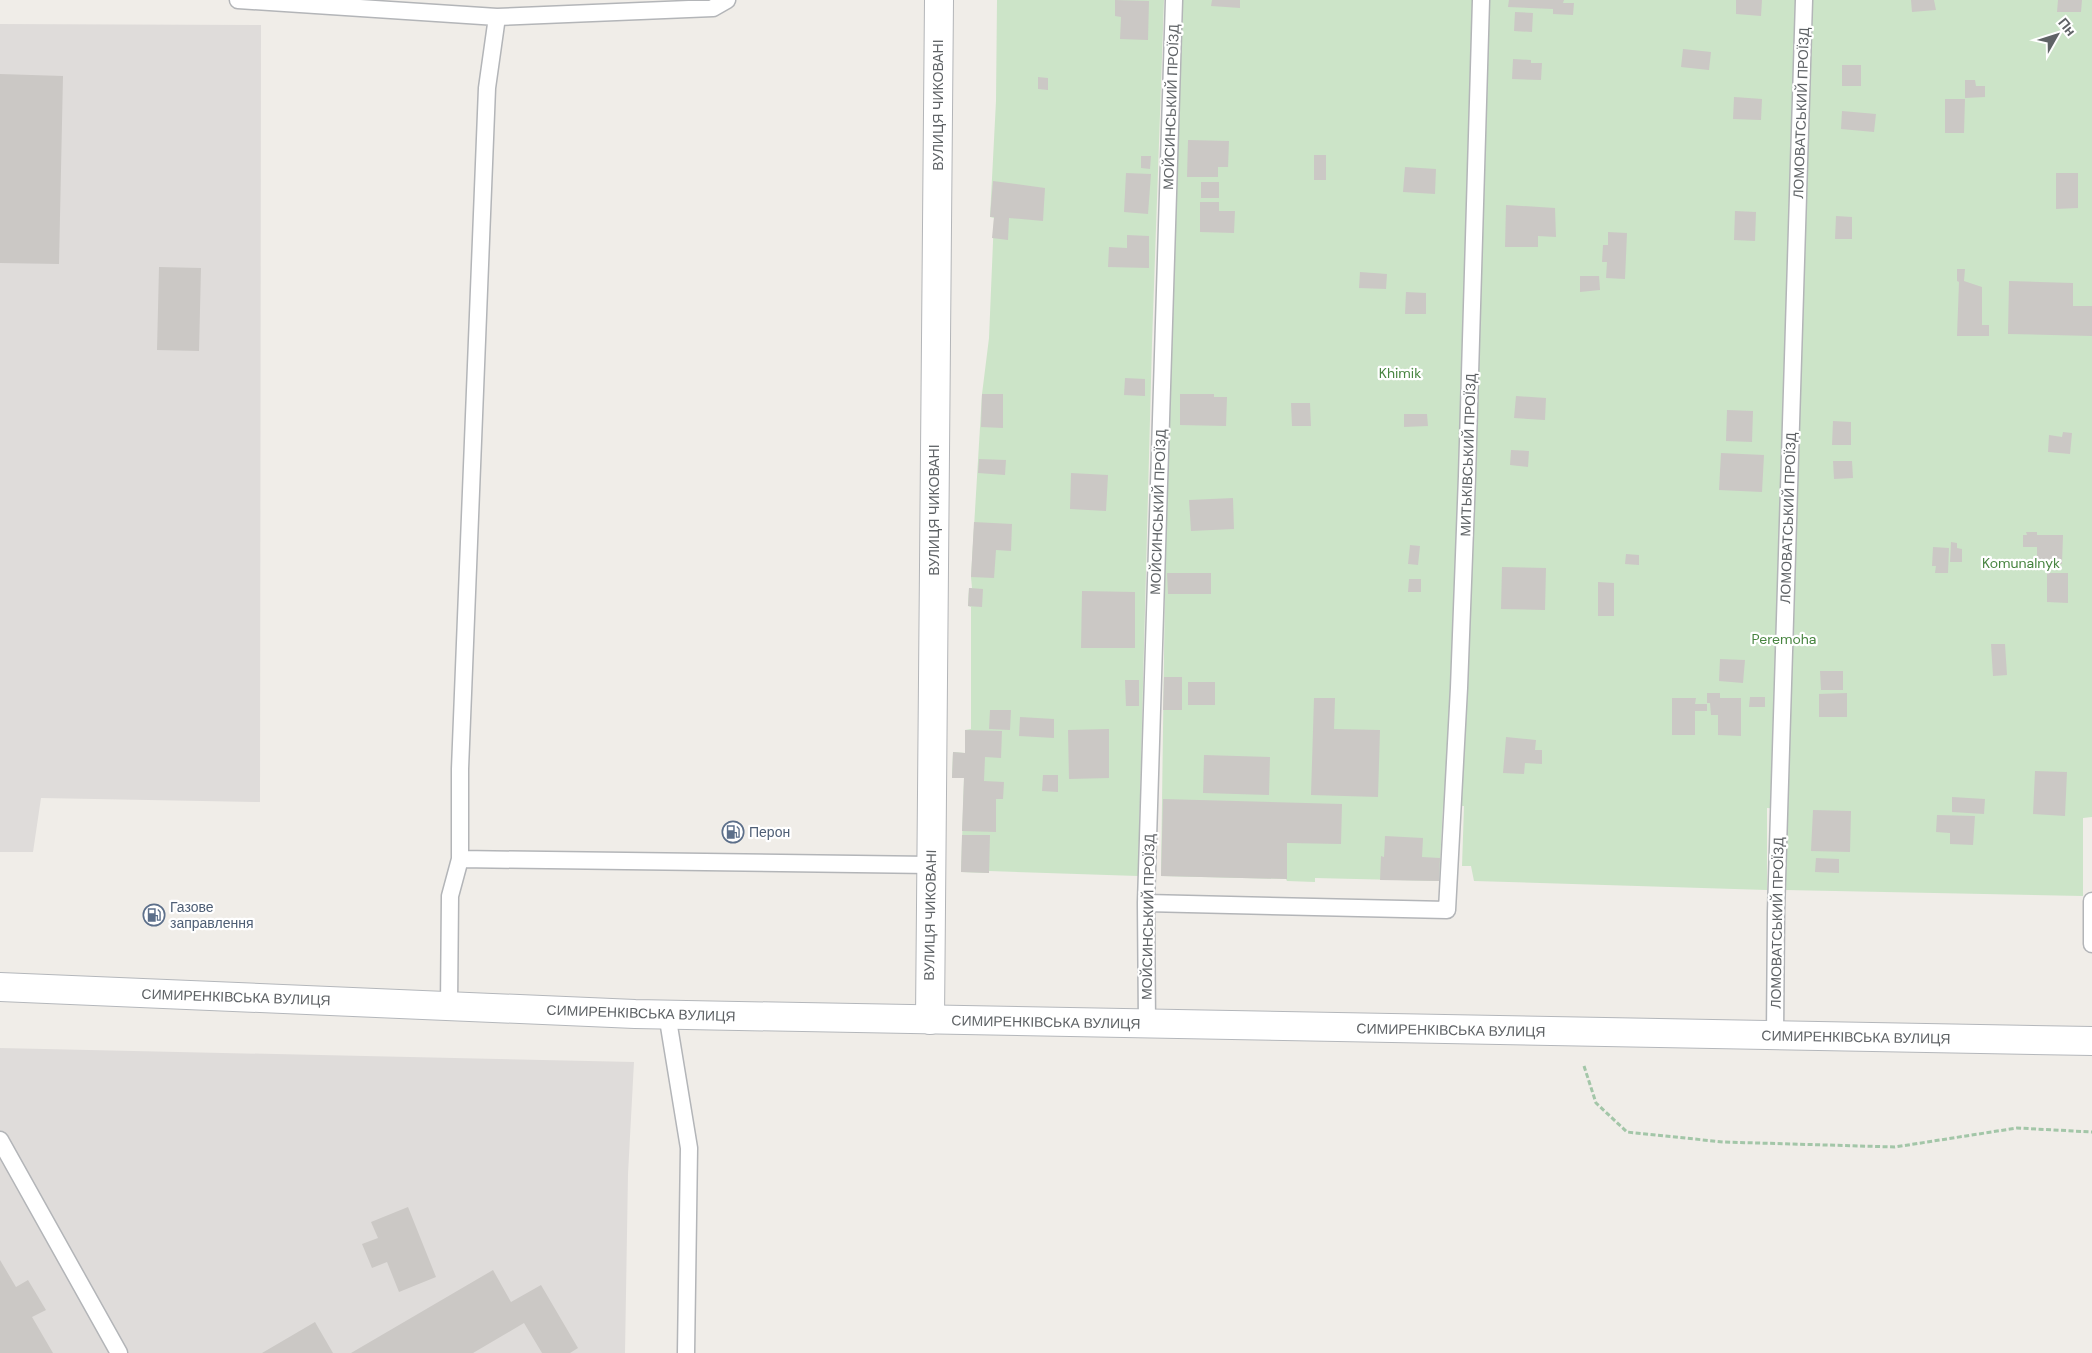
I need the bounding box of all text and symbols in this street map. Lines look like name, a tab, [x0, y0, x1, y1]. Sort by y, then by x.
north arrow	[2032, 10, 2082, 60]
text: Пн	[2054, 14, 2080, 40]
street label: МОЙСИНСЬКИЙ ПРОЇЗД	[1159, 23, 1183, 190]
street label: ЛОМОВАТСЬКИЙ ПРОЇЗД	[1789, 27, 1813, 199]
street label: ВУЛИЦЯ ЧИКОВАНІ	[929, 39, 947, 171]
park label: Khimik	[1379, 364, 1421, 382]
street label: МИТЬКІВСЬКИЙ ПРОЇЗД	[1456, 372, 1480, 537]
street label: МОЙСИНСЬКИЙ ПРОЇЗД	[1146, 428, 1170, 595]
street label: ЛОМОВАТСЬКИЙ ПРОЇЗД	[1776, 432, 1800, 604]
street label: ВУЛИЦЯ ЧИКОВАНІ	[925, 444, 943, 576]
park label: Komunalnyk	[1982, 554, 2060, 572]
park label: Peremoha	[1752, 630, 1816, 648]
fuel station icon: Перон	[721, 820, 745, 844]
place label: Перон	[749, 823, 790, 841]
street label: МОЙСИНСЬКИЙ ПРОЇЗД	[1138, 833, 1158, 1000]
street label: ЛОМОВАТСЬКИЙ ПРОЇЗД	[1767, 837, 1788, 1009]
street label: ВУЛИЦЯ ЧИКОВАНІ	[920, 849, 940, 981]
place label: Газове заправлення	[170, 898, 253, 932]
fuel station icon: Газове заправлення	[142, 903, 166, 927]
street label: СИМИРЕНКІВСЬКА ВУЛИЦЯ	[141, 985, 331, 1009]
street label: СИМИРЕНКІВСЬКА ВУЛИЦЯ	[546, 1001, 736, 1025]
street label: СИМИРЕНКІВСЬКА ВУЛИЦЯ	[951, 1011, 1141, 1033]
street label: СИМИРЕНКІВСЬКА ВУЛИЦЯ	[1356, 1019, 1546, 1041]
street label: СИМИРЕНКІВСЬКА ВУЛИЦЯ	[1761, 1026, 1951, 1048]

